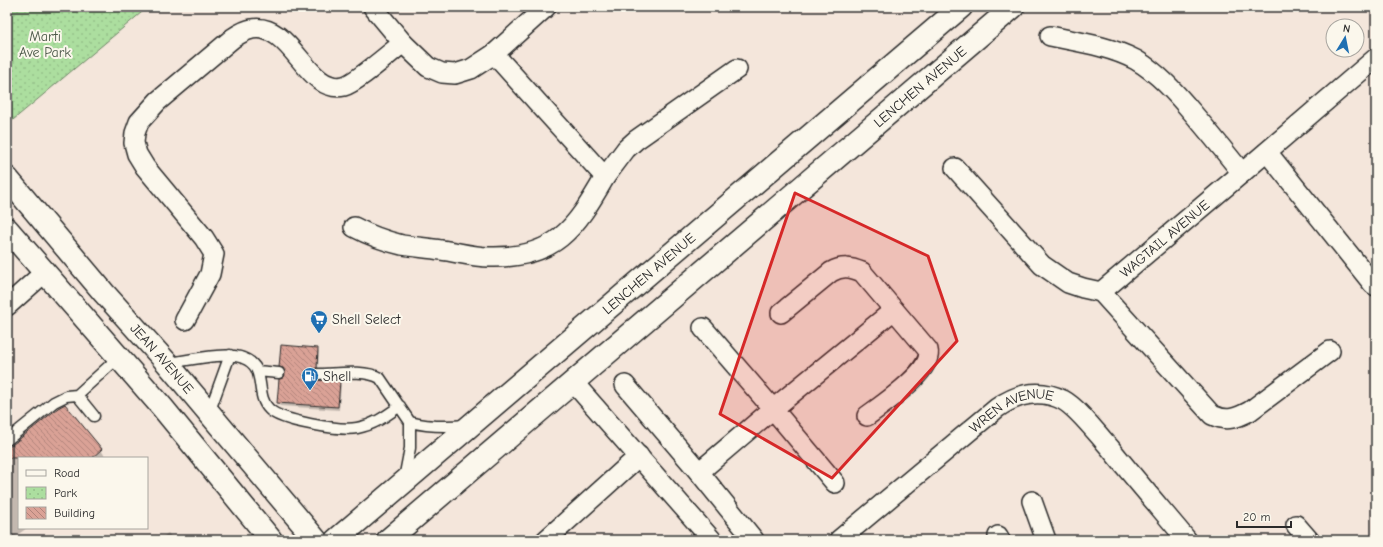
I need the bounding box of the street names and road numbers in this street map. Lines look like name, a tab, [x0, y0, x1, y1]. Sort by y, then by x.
street label: LENCHEN AVENUE	[870, 42, 970, 131]
street label: WAGTAIL AVENUE	[1116, 196, 1213, 281]
street label: LENCHEN AVENUE	[599, 229, 699, 318]
street label: JEAN AVENUE	[127, 320, 198, 397]
street label: WREN AVENUE	[966, 385, 1055, 436]

